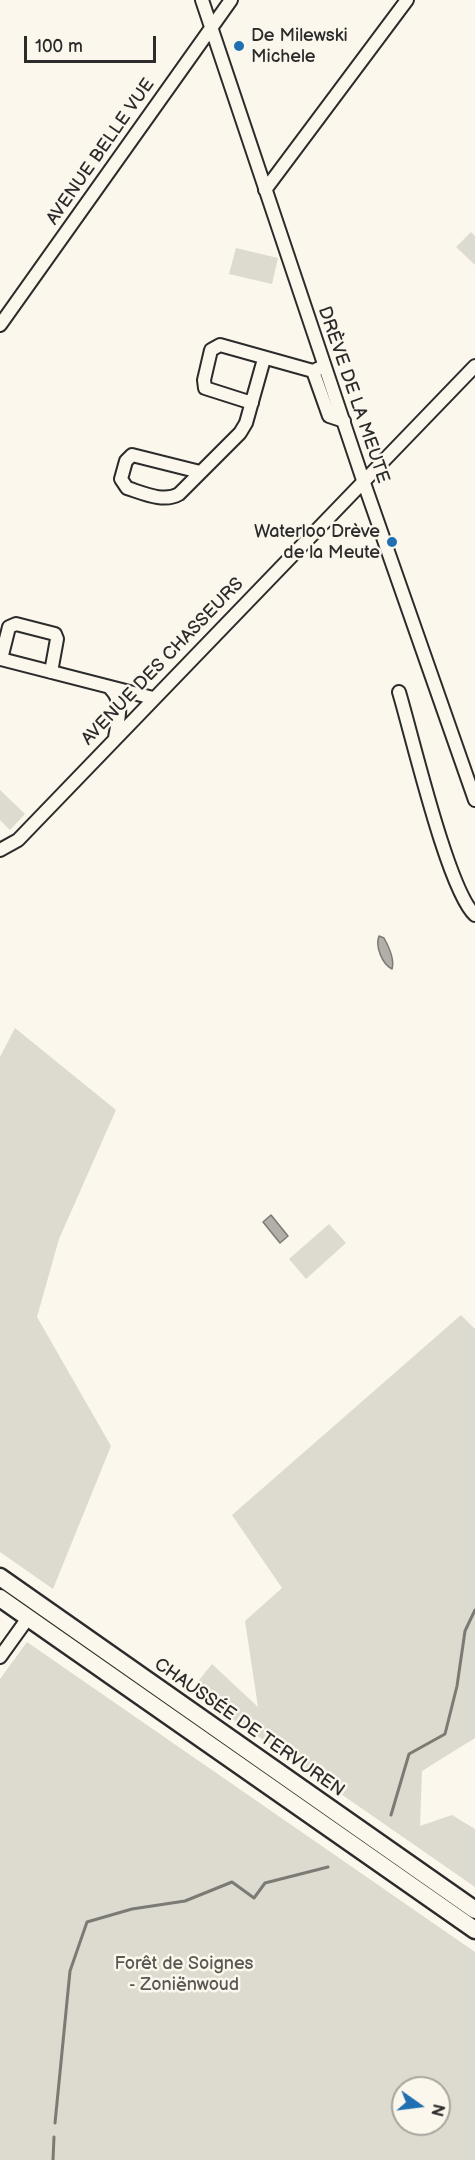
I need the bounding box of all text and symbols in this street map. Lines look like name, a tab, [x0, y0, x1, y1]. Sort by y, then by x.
scale bar	[27, 24, 159, 62]
place label: De Milewski Michele	[251, 25, 348, 68]
text: 100 m	[35, 36, 83, 57]
marker: De Milewski Michele	[232, 39, 246, 53]
street label: AVENUE BELLE VUE	[42, 75, 160, 229]
street label: DRÈVE DE LA MEUTE	[313, 304, 393, 486]
place label: Waterloo Drève de la Meute	[254, 521, 380, 564]
marker: Waterloo Drève de la Meute	[385, 535, 399, 549]
street label: AVENUE DES CHASSEURS	[77, 574, 249, 750]
street label: CHAUSSÉE DE TERVUREN	[150, 1654, 348, 1802]
park label: Forêt de Soignes - Zoniënwoud	[114, 1953, 254, 1996]
north arrow	[391, 2076, 451, 2136]
text: N	[426, 2102, 448, 2118]

